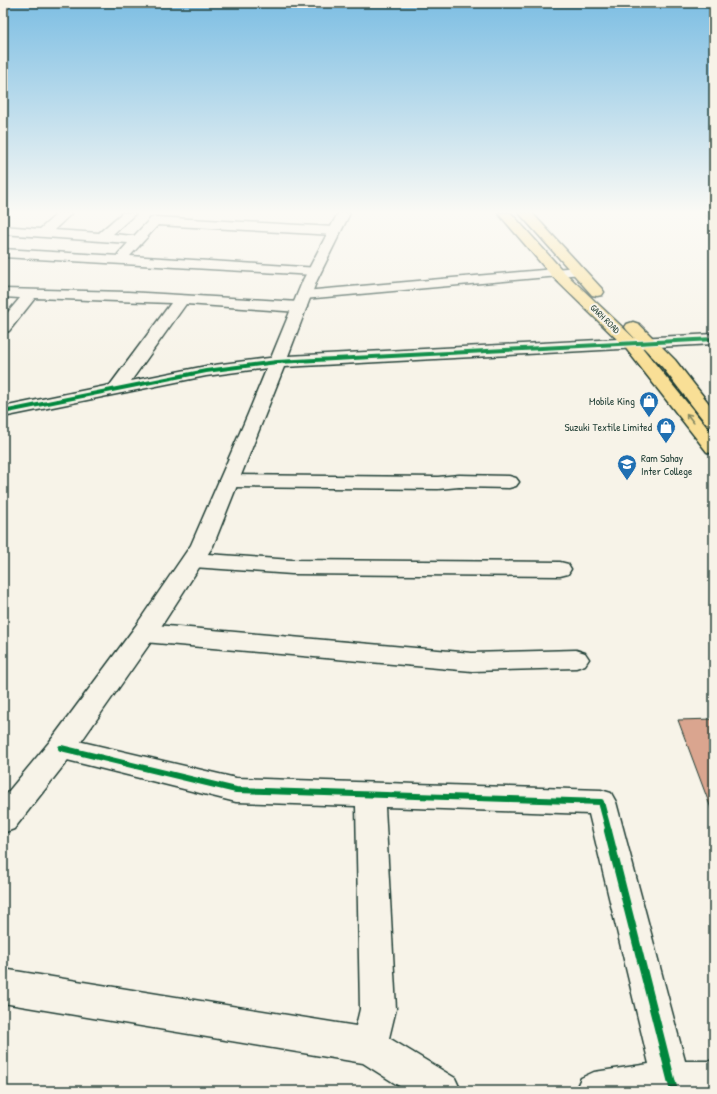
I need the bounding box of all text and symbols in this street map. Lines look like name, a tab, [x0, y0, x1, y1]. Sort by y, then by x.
street label: GARH ROAD	[588, 302, 623, 337]
shop icon: Mobile King	[638, 390, 660, 418]
place label: Mobile King	[589, 394, 635, 408]
one-way arrow	[685, 412, 694, 423]
shop icon: Suzuki Textile Limited	[655, 416, 677, 444]
place label: Suzuki Textile Limited	[564, 420, 653, 434]
place label: Ram Sahay Inter College	[641, 451, 693, 478]
school or university icon: Ram Sahay Inter College	[616, 453, 638, 481]

